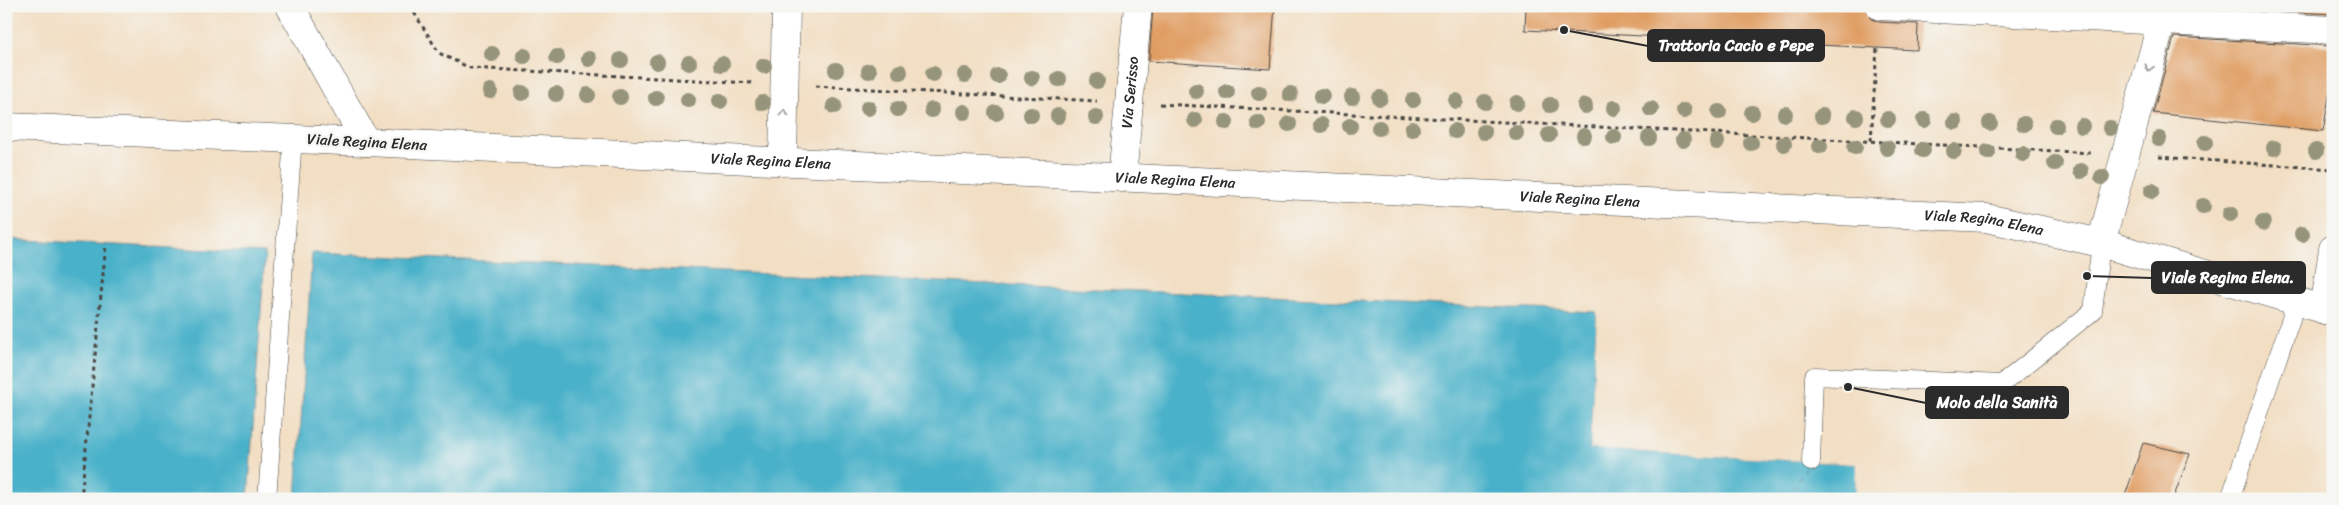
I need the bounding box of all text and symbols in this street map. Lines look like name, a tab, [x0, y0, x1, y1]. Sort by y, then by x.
callout: Trattoria Cacio e Pepe	[1648, 30, 1824, 61]
text: Trattoria Cacio e Pepe	[1658, 31, 1815, 60]
street label: Via Serisso	[1114, 55, 1146, 129]
one-way arrow	[2145, 63, 2155, 72]
one-way arrow	[779, 109, 789, 117]
street label: Viale Regina Elena	[306, 126, 428, 158]
street label: Viale Regina Elena	[710, 145, 832, 177]
street label: Viale Regina Elena	[1115, 164, 1236, 196]
street label: Viale Regina Elena	[1519, 183, 1641, 215]
street label: Viale Regina Elena	[1924, 202, 2046, 243]
callout: Viale Regina Elena.	[2152, 262, 2305, 293]
text: Viale Regina Elena.	[2162, 263, 2294, 292]
callout: Molo della Sanità	[1926, 387, 2068, 418]
text: Molo della Sanità	[1935, 388, 2058, 417]

